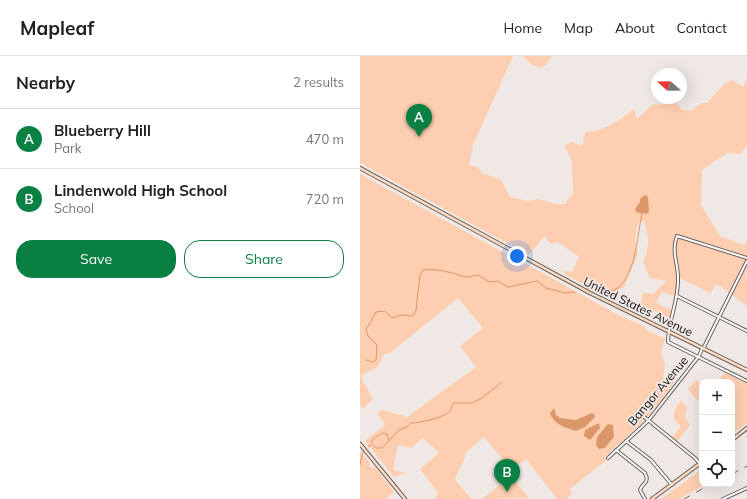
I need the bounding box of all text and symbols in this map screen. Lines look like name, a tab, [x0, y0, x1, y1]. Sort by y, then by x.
text: Mapleaf	[20, 16, 94, 40]
text: Home	[503, 19, 542, 37]
text: Map	[564, 19, 593, 37]
text: About	[615, 19, 655, 37]
text: Contact	[677, 19, 727, 37]
north arrow	[651, 68, 687, 104]
text: Nearby	[16, 72, 75, 93]
text: 2 results	[293, 74, 344, 90]
pin: A	[406, 104, 432, 137]
text: Blueberry Hill	[54, 121, 151, 140]
text: A	[24, 131, 34, 147]
text: 470 m	[306, 131, 344, 147]
text: Park	[54, 140, 81, 156]
text: Lindenwold High School	[54, 181, 227, 200]
text: B	[25, 191, 33, 207]
text: 720 m	[306, 191, 344, 207]
text: School	[54, 200, 94, 216]
button: Save	[16, 240, 176, 278]
button: Share	[184, 240, 344, 278]
your location	[507, 246, 527, 266]
street label: United States Avenue	[581, 273, 695, 340]
street label: Bangor Avenue	[624, 353, 691, 428]
map controls	[699, 379, 735, 487]
button: +	[699, 379, 735, 415]
button: −	[699, 415, 735, 451]
button: locate	[699, 451, 735, 487]
pin: B	[494, 459, 520, 492]

